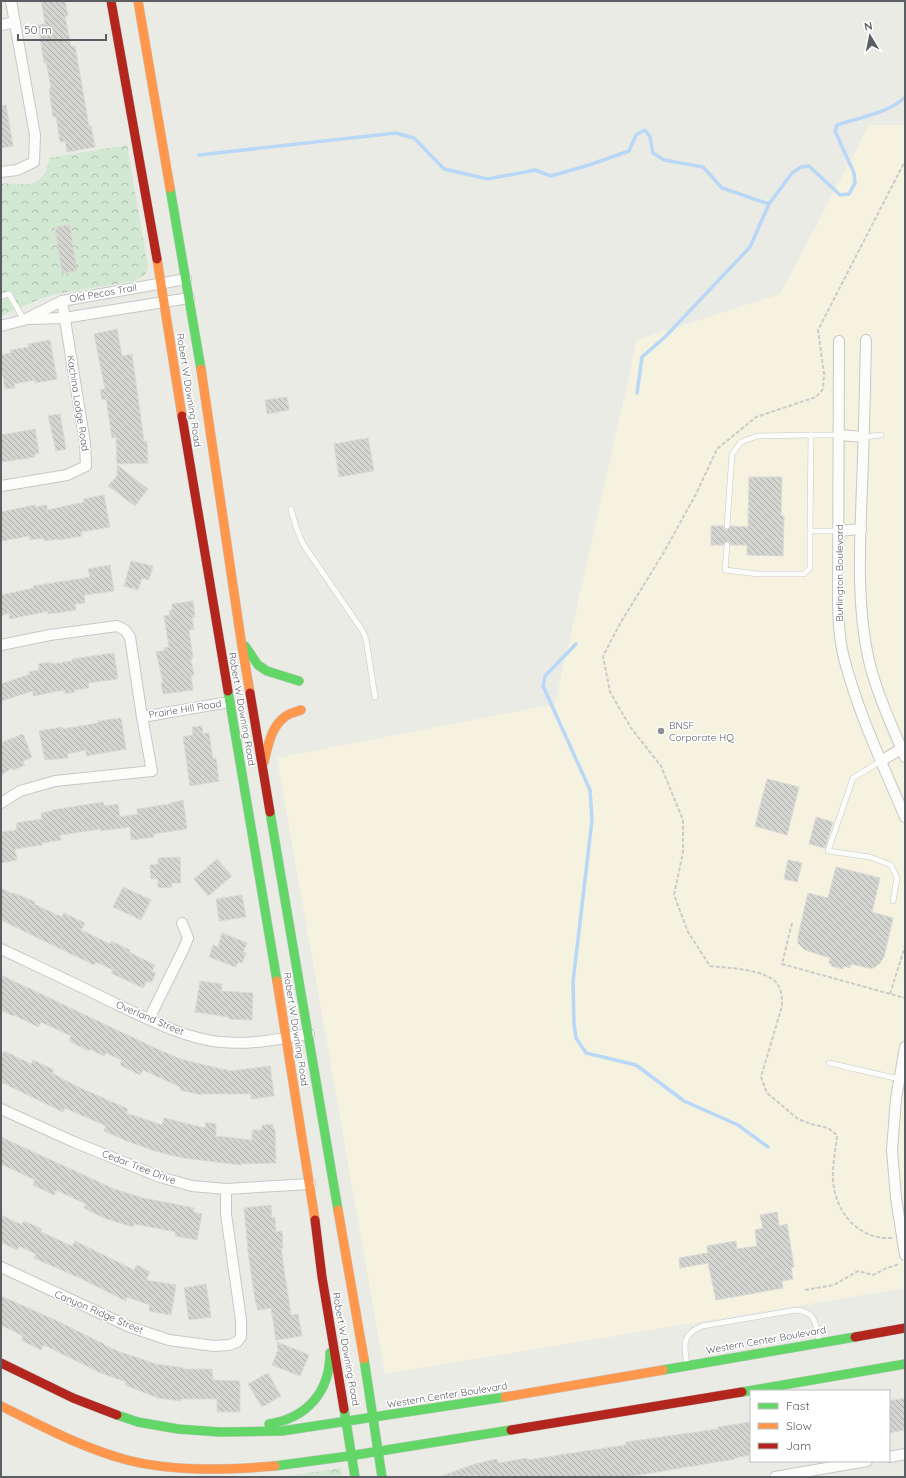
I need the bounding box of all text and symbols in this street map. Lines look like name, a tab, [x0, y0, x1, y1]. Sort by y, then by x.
scale bar	[18, 16, 106, 42]
north arrow	[850, 16, 890, 56]
text: N	[863, 19, 873, 34]
text: 50 m	[24, 22, 52, 37]
street label: Old Pecos Trail	[68, 281, 138, 305]
street label: Robert W Downing Road	[174, 332, 204, 448]
street label: Kachina Lodge Road	[64, 354, 92, 452]
street label: Burlington Boulevard	[833, 524, 846, 622]
street label: Robert W Downing Road	[226, 651, 258, 767]
street label: Prairie Hill Road	[148, 697, 222, 721]
place label: BNSF Corporate HQ	[669, 719, 734, 744]
marker: BNSF Corporate HQ	[656, 726, 666, 736]
street label: Robert W Downing Road	[281, 971, 311, 1087]
street label: Overland Street	[114, 998, 187, 1038]
street label: Cedar Tree Drive	[100, 1147, 178, 1187]
street label: Canyon Ridge Street	[53, 1287, 146, 1337]
street label: Robert W Downing Road	[330, 1291, 362, 1407]
street label: Western Center Boulevard	[705, 1323, 827, 1357]
street label: Western Center Boulevard	[386, 1379, 508, 1411]
legend	[750, 1390, 890, 1462]
text: Fast	[786, 1398, 810, 1413]
text: Slow	[786, 1418, 812, 1433]
text: Jam	[786, 1438, 811, 1453]

